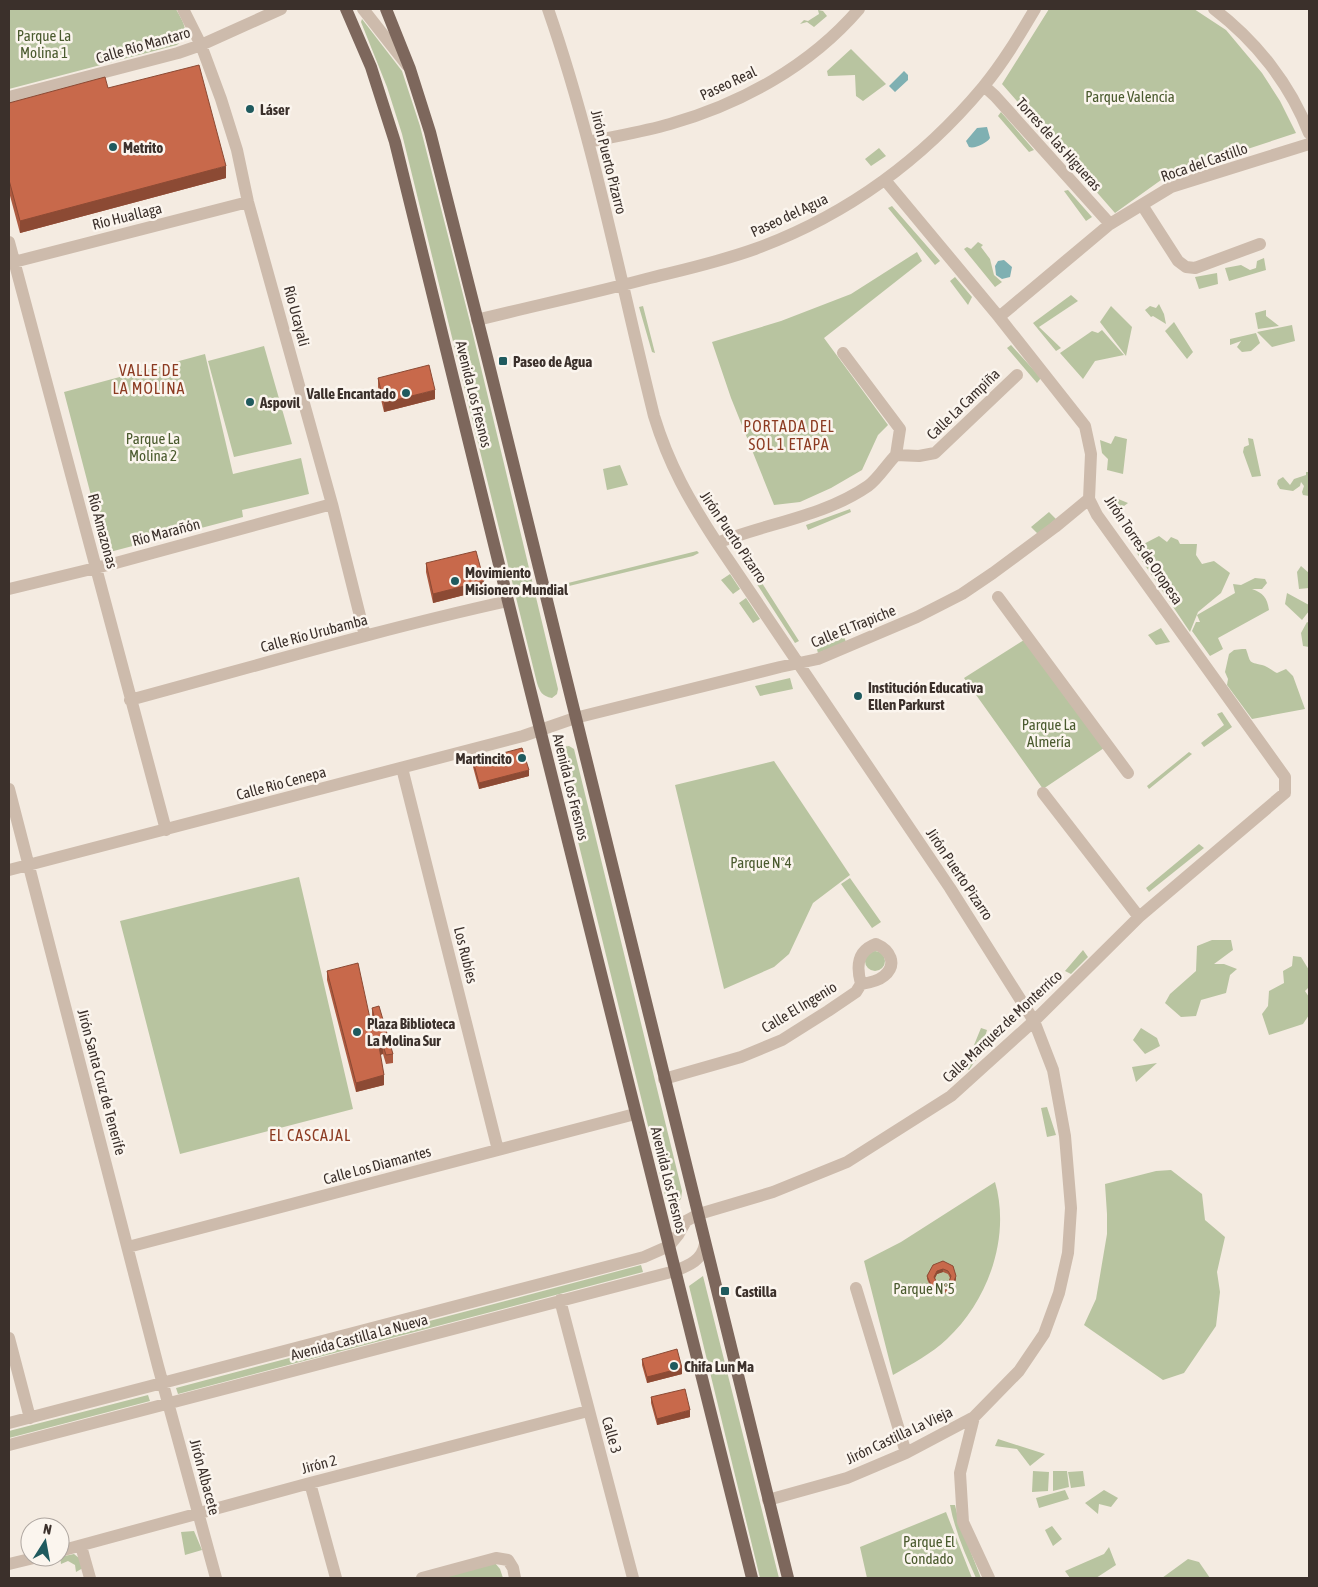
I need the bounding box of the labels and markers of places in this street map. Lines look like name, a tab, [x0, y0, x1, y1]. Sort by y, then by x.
place label: Láser	[260, 101, 290, 118]
marker: Láser	[244, 103, 256, 115]
place label: Metrito	[123, 139, 163, 156]
marker: Metrito	[107, 141, 119, 153]
place label: Paseo de Agua	[513, 353, 592, 370]
marker: Paseo de Agua	[497, 355, 509, 367]
place label: Valle Encantado	[306, 385, 396, 402]
marker: Valle Encantado	[400, 387, 412, 399]
place label: Aspovil	[259, 394, 301, 411]
marker: Aspovil	[244, 396, 256, 408]
place label: Movimiento Misionero Mundial	[465, 564, 569, 598]
marker: Movimiento Misionero Mundial	[449, 575, 461, 587]
place label: Institución Educativa Ellen Parkurst	[868, 679, 983, 713]
marker: Institución Educativa Ellen Parkurst	[852, 690, 864, 702]
place label: Martincito	[455, 750, 512, 767]
marker: Martincito	[516, 752, 528, 764]
place label: Plaza Biblioteca La Molina Sur	[367, 1015, 455, 1049]
marker: Plaza Biblioteca La Molina Sur	[351, 1026, 363, 1038]
place label: Castilla	[735, 1283, 777, 1300]
marker: Castilla	[719, 1285, 731, 1297]
place label: Chifa Lun Ma	[684, 1358, 754, 1375]
marker: Chifa Lun Ma	[668, 1360, 680, 1372]

